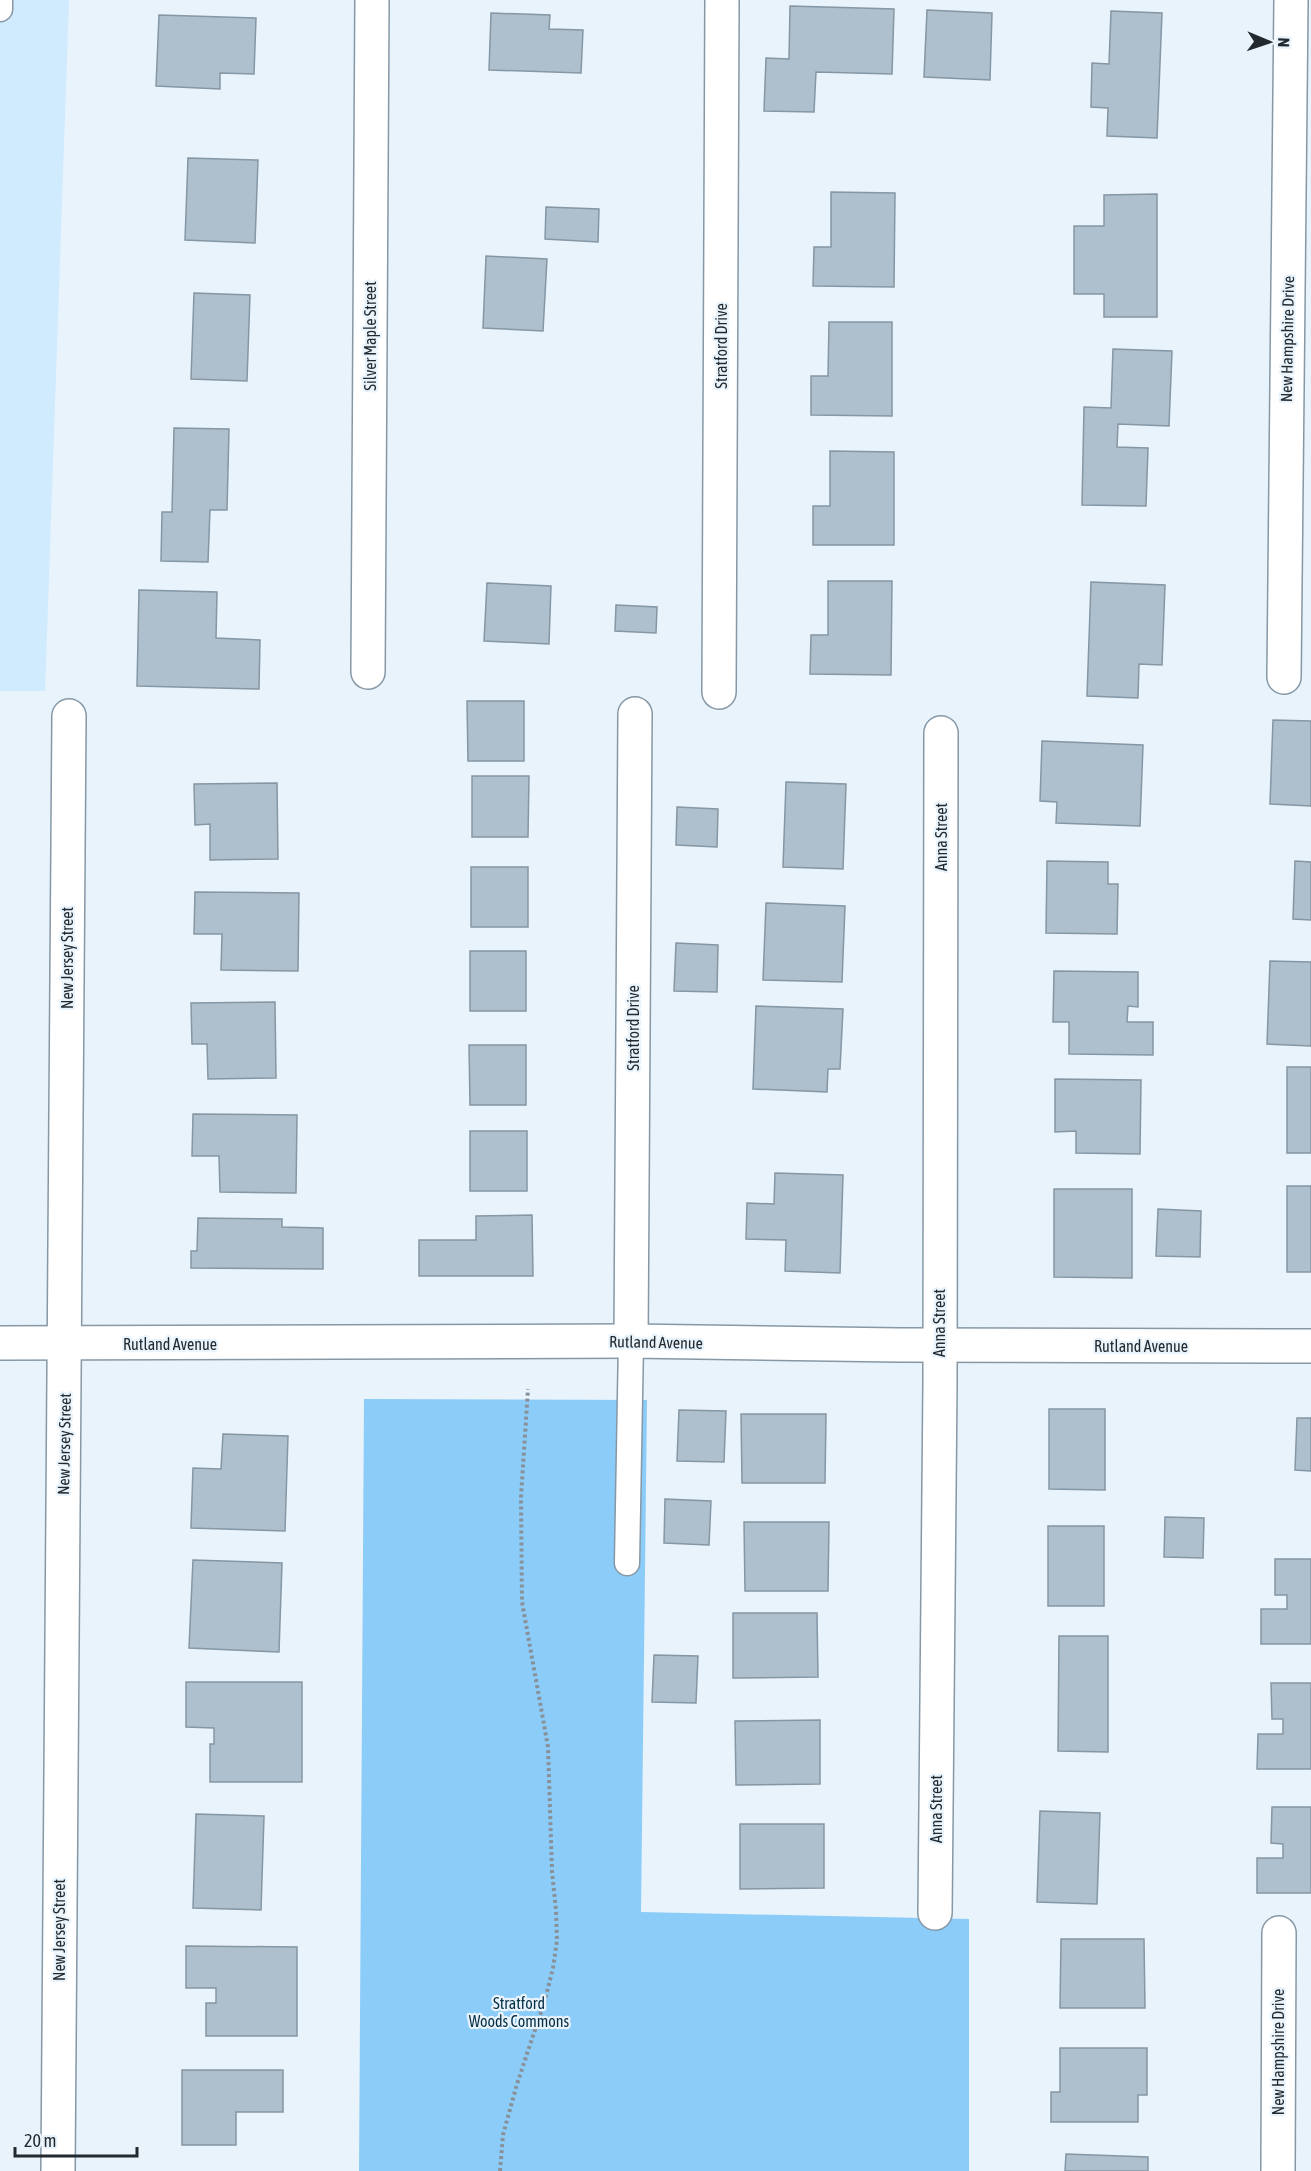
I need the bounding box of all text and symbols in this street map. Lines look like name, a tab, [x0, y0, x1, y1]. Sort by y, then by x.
north arrow	[1239, 12, 1299, 72]
text: N	[1275, 37, 1293, 48]
street label: New Hampshire Drive	[1277, 276, 1298, 402]
street label: Silver Maple Street	[361, 281, 380, 391]
street label: Stratford Drive	[712, 303, 730, 389]
street label: Anna Street	[932, 803, 950, 871]
street label: New Jersey Street	[58, 907, 77, 1009]
street label: Stratford Drive	[624, 985, 642, 1071]
street label: Anna Street	[930, 1289, 948, 1357]
street label: Rutland Avenue	[609, 1332, 703, 1352]
street label: Rutland Avenue	[123, 1335, 217, 1353]
street label: Rutland Avenue	[1094, 1337, 1188, 1355]
street label: New Jersey Street	[54, 1392, 75, 1495]
street label: Anna Street	[927, 1775, 945, 1843]
street label: New Jersey Street	[50, 1879, 69, 1981]
street label: New Hampshire Drive	[1269, 1989, 1288, 2115]
park label: Stratford Woods Commons	[469, 1994, 569, 2030]
scale bar	[15, 2120, 136, 2158]
text: 20 m	[24, 2130, 56, 2151]

